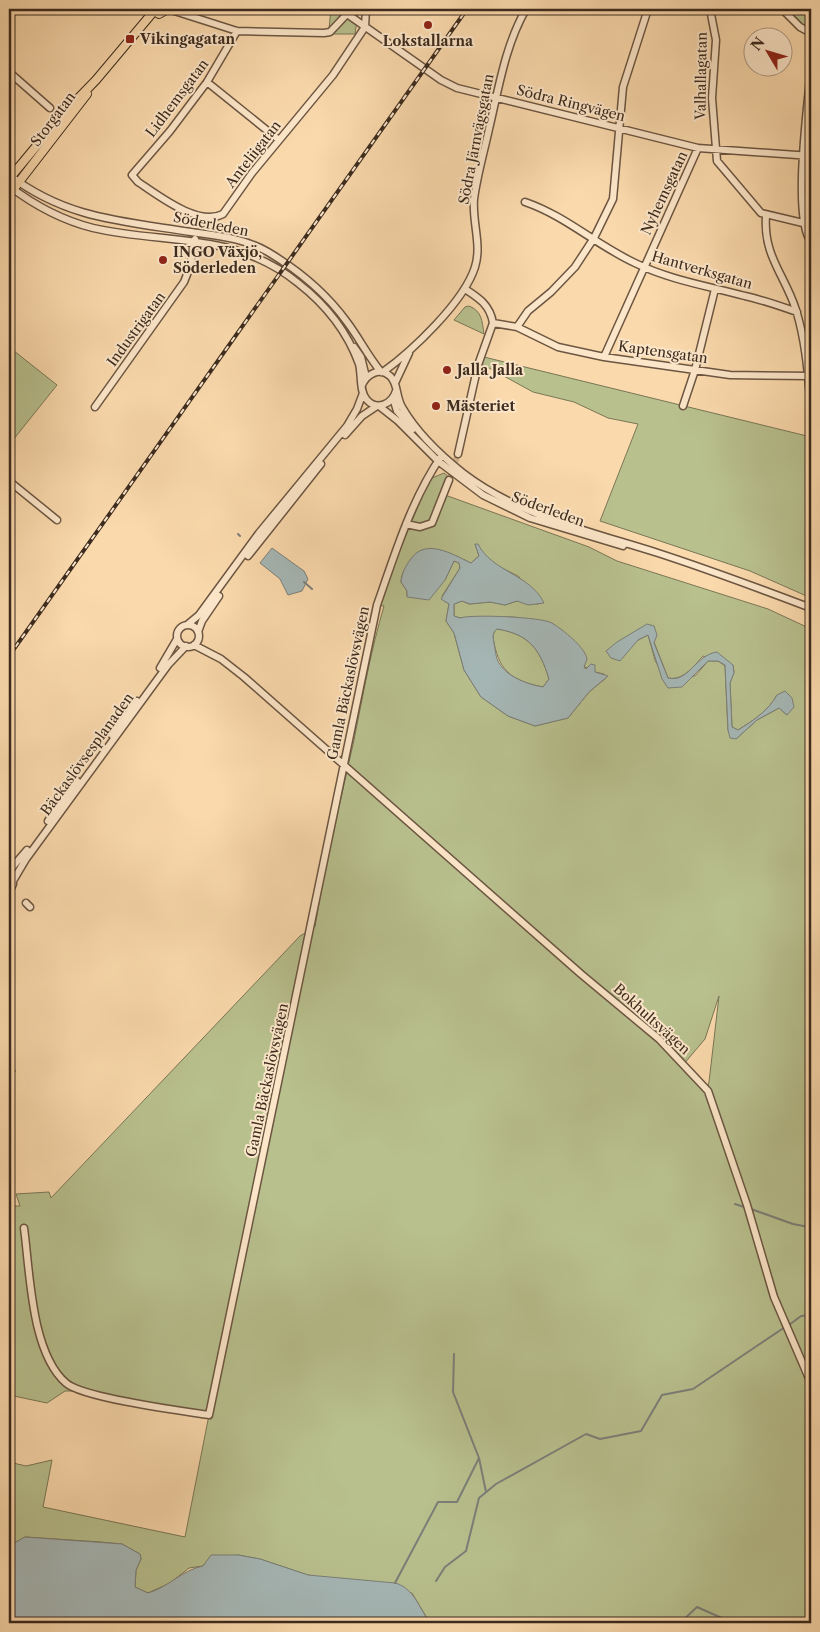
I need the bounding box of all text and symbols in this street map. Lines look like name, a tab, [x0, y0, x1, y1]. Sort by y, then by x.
marker: Lokstallarna	[422, 19, 434, 31]
north arrow	[742, 28, 792, 78]
place label: Vikingagatan	[139, 30, 235, 48]
place label: Lokstallarna	[383, 32, 474, 50]
street label: Valhallagatan	[691, 32, 711, 121]
marker: Vikingagatan	[124, 33, 136, 45]
text: N	[747, 34, 769, 54]
street label: Lidhemsgatan	[142, 55, 212, 141]
street label: Södra Järnvägsgatan	[455, 72, 498, 206]
street label: Södra Ringvägen	[515, 81, 627, 125]
street label: Storgatan	[27, 88, 79, 150]
street label: Anteliigatan	[221, 117, 285, 192]
street label: Nyhemsgatan	[637, 148, 691, 238]
street label: Söderleden	[172, 208, 250, 240]
place label: INGO Växjö, Söderleden	[173, 243, 262, 277]
street label: Hantverksgatan	[650, 247, 755, 293]
marker: INGO Växjö, Söderleden	[157, 254, 169, 266]
street label: Industrigatan	[103, 288, 169, 370]
street label: Kaptensgatan	[617, 337, 709, 367]
place label: Jalla Jalla	[454, 361, 524, 379]
marker: Jalla Jalla	[441, 364, 453, 376]
place label: Mästeriet	[446, 397, 515, 415]
marker: Mästeriet	[430, 400, 442, 412]
street label: Söderleden	[509, 487, 587, 531]
street label: Gamla Bäckaslövsvägen	[323, 604, 373, 762]
street label: Bäckaslövsesplanaden	[37, 689, 138, 819]
street label: Bokhultsvägen	[610, 980, 694, 1058]
street label: Gamla Bäckaslövsvägen	[242, 1001, 292, 1159]

